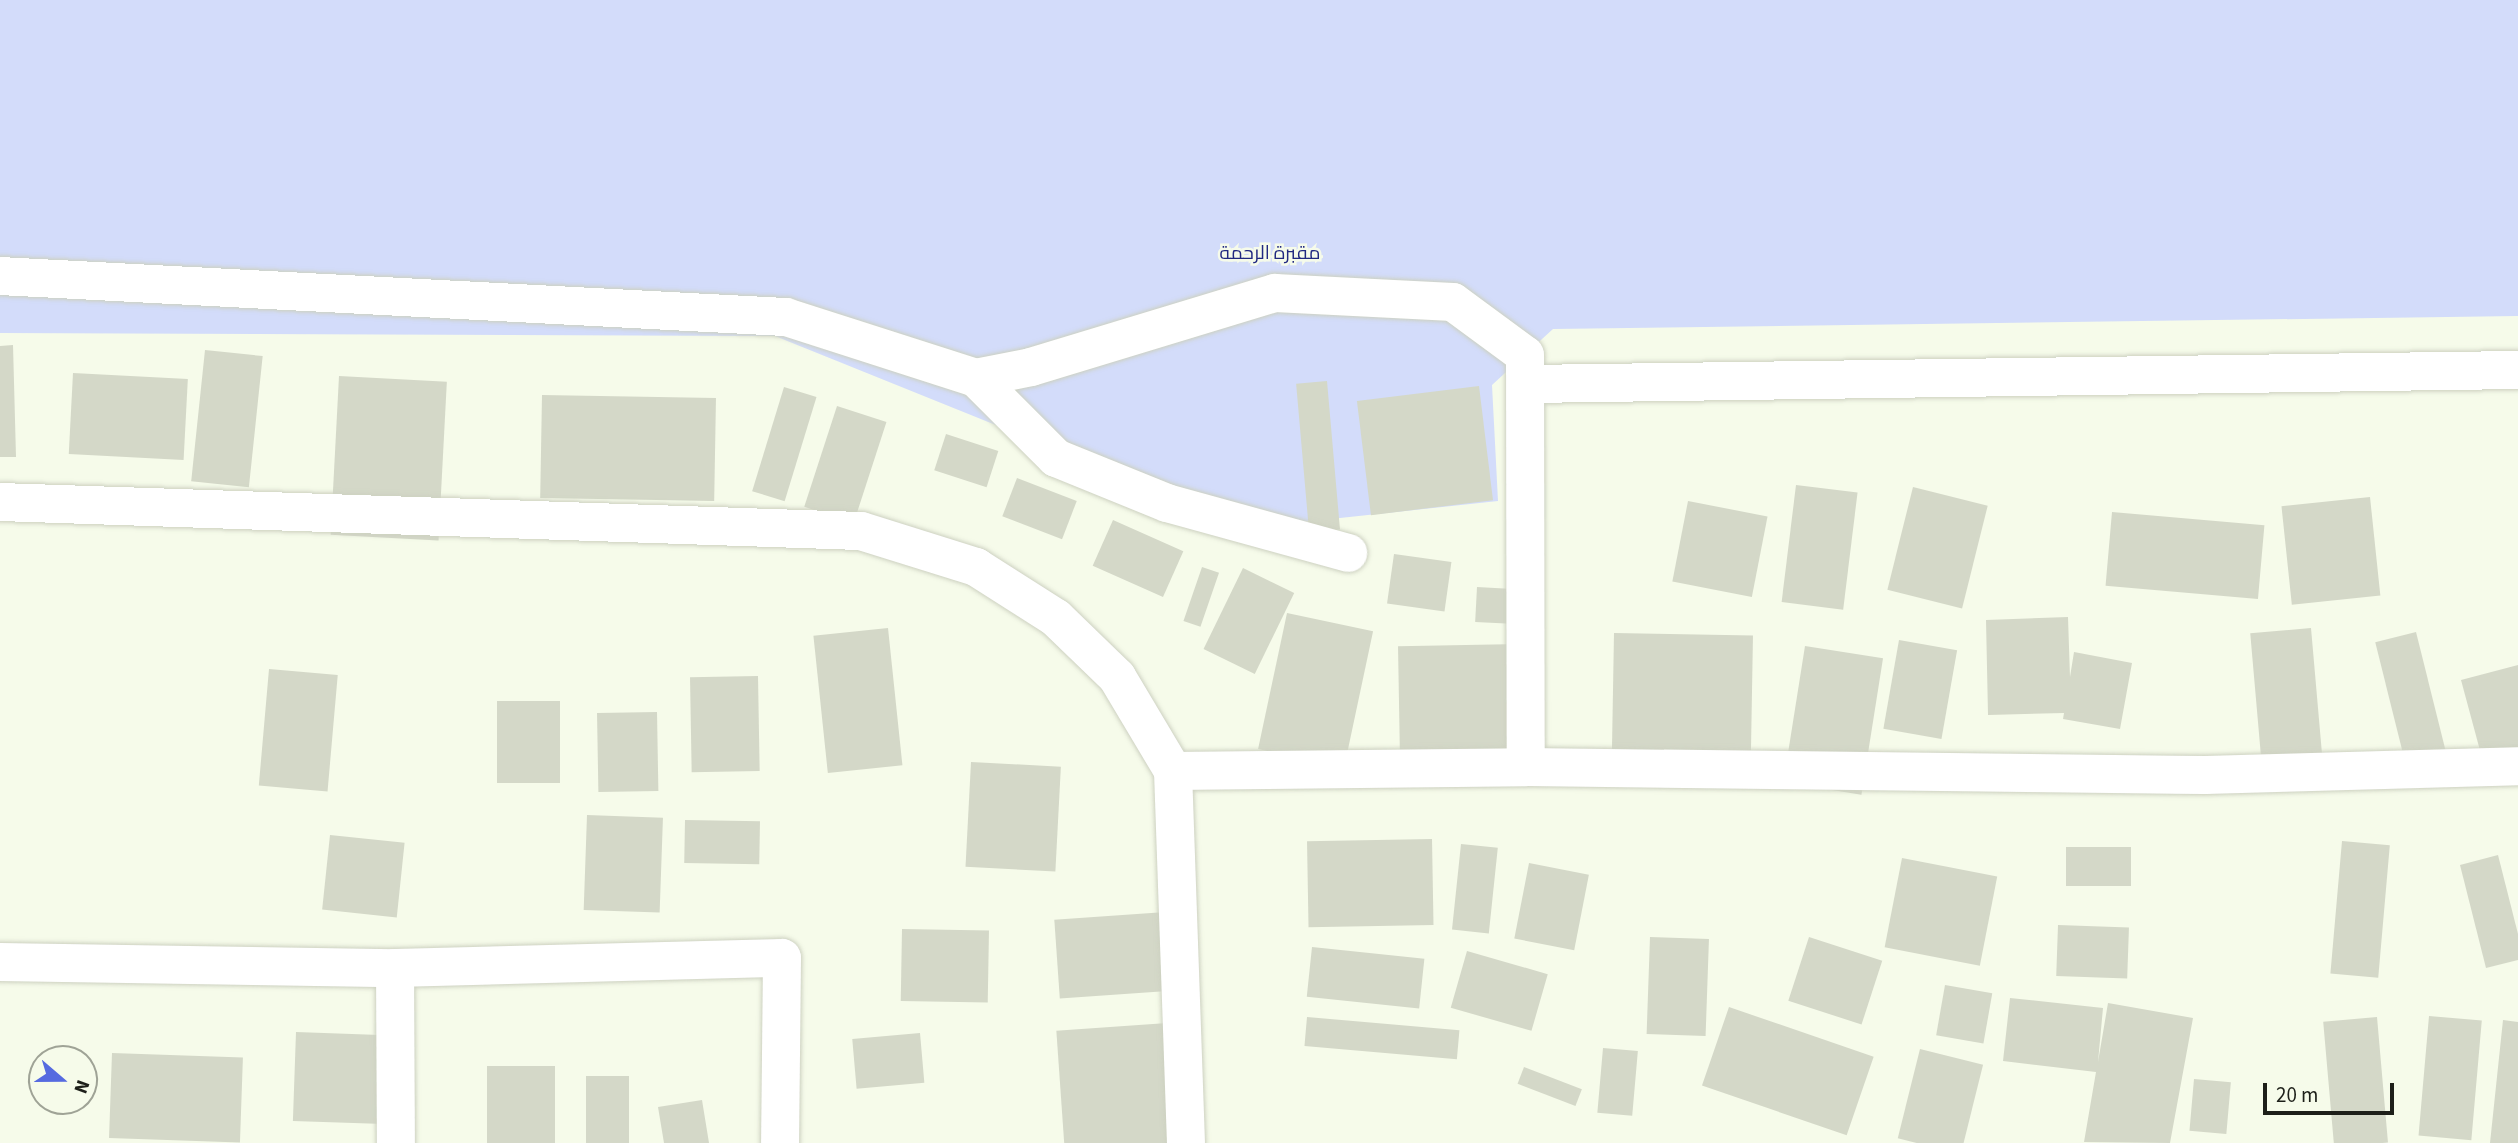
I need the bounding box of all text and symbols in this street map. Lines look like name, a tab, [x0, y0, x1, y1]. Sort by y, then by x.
park label: مقبرة الرحمة	[1220, 243, 1320, 265]
north arrow	[28, 1045, 98, 1115]
scale bar	[2266, 1070, 2397, 1114]
text: N	[66, 1076, 96, 1097]
text: 20 m	[2276, 1080, 2318, 1110]

